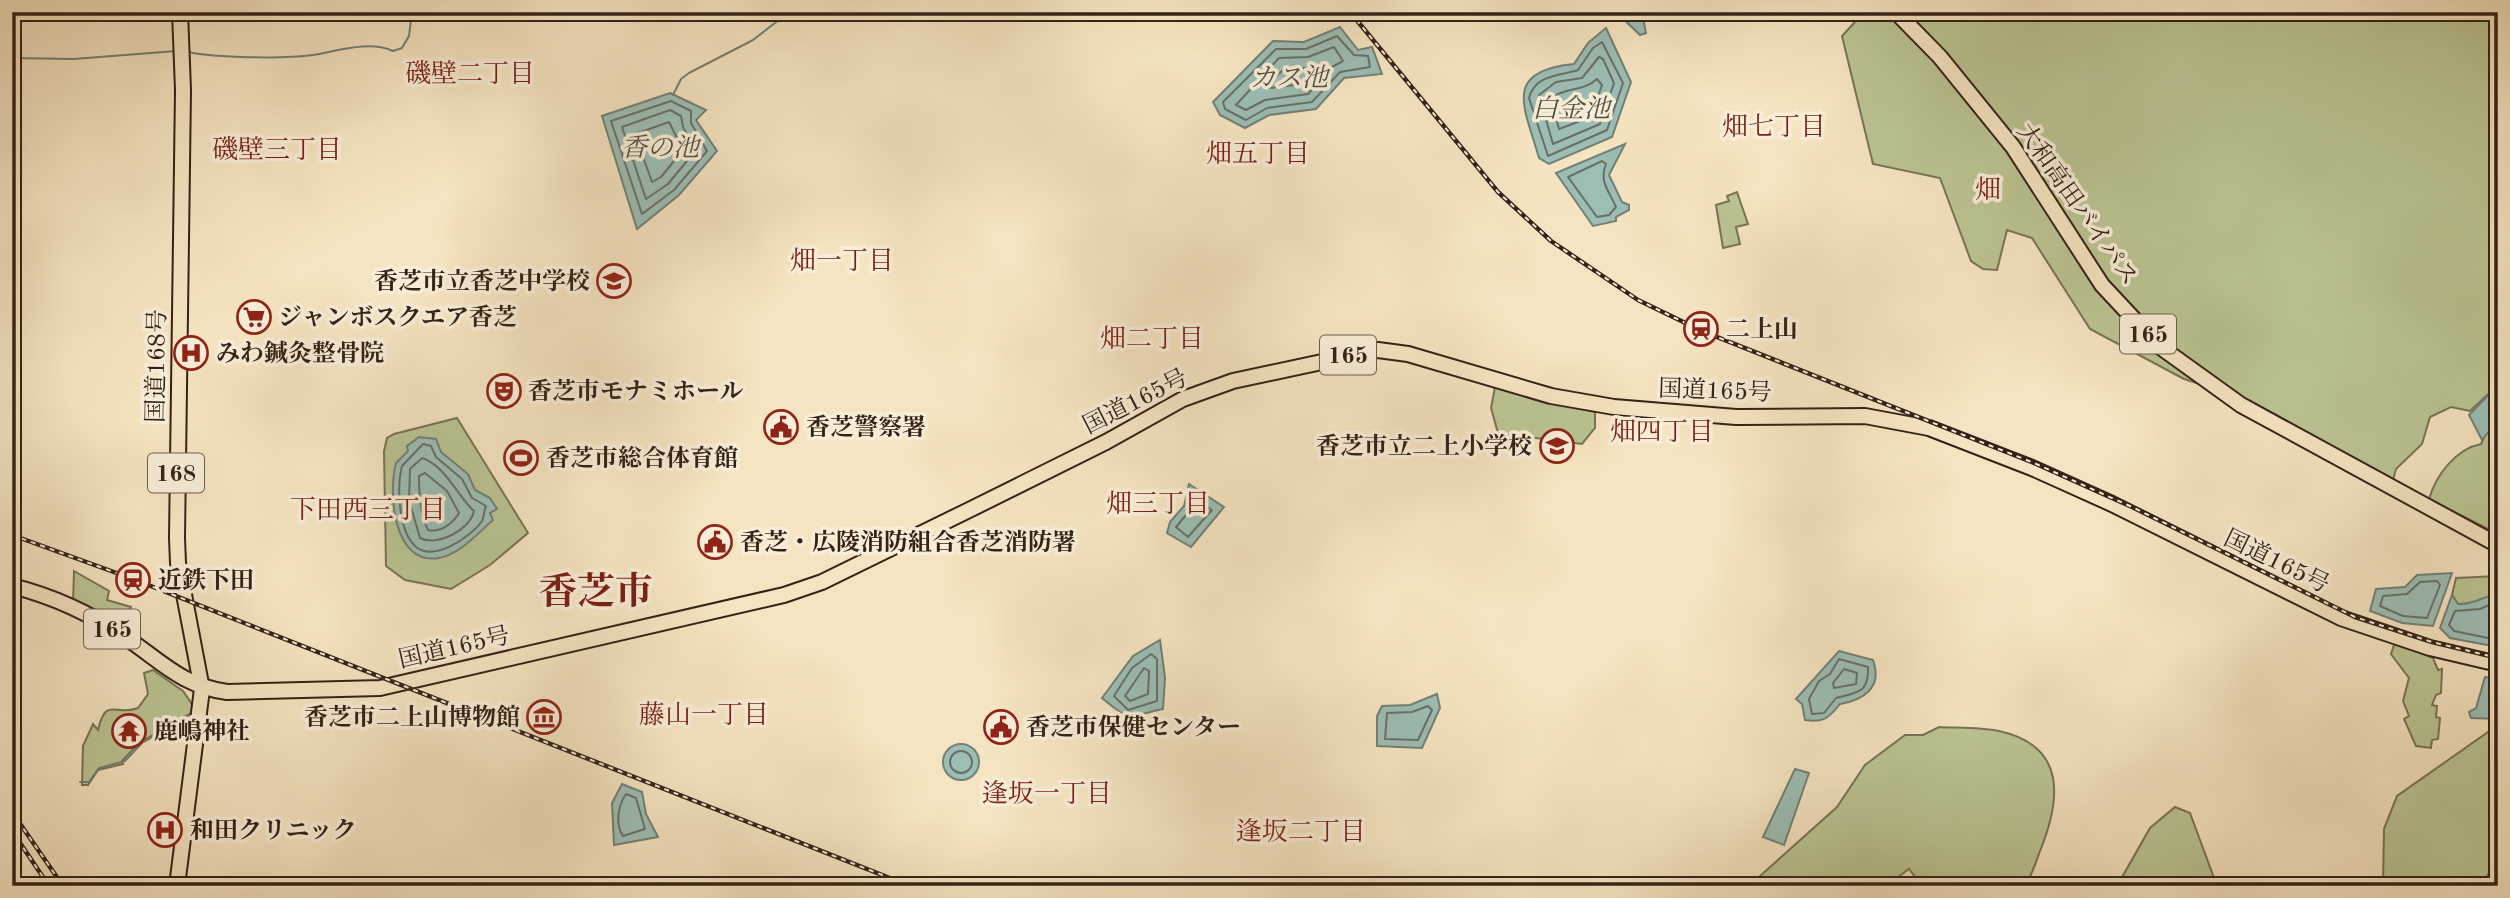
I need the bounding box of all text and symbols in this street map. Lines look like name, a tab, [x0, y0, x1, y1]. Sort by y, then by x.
district label: 磯壁二丁目	[405, 60, 535, 88]
water label: カス池	[1250, 64, 1331, 92]
water label: 白金池	[1532, 95, 1613, 123]
district label: 畑七丁目	[1722, 113, 1826, 141]
street label: 大和高田バイパス	[2012, 118, 2144, 290]
water label: 香の池	[621, 134, 702, 162]
district label: 磯壁三丁目	[212, 136, 342, 164]
district label: 畑五丁目	[1206, 140, 1310, 168]
district label: 畑	[1975, 176, 2001, 204]
district label: 畑一丁目	[790, 247, 894, 275]
school or university icon: 香芝市立香芝中学校	[595, 262, 633, 300]
place label: 香芝市立香芝中学校	[374, 268, 590, 295]
supermarket icon: ジャンボスクエア香芝	[235, 298, 273, 336]
place label: ジャンボスクエア香芝	[278, 304, 517, 331]
street label: 国道168号	[142, 309, 171, 423]
station icon: 二上山	[1682, 310, 1720, 348]
road number: 165	[2120, 314, 2176, 354]
place label: 二上山	[1726, 316, 1798, 343]
district label: 畑二丁目	[1100, 325, 1204, 353]
hospital icon: みわ鍼灸整骨院	[172, 334, 210, 372]
road number: 165	[1320, 336, 1376, 374]
place label: みわ鍼灸整骨院	[216, 340, 384, 367]
street label: 国道165号	[1078, 364, 1192, 439]
theatre icon: 香芝市モナミホール	[485, 372, 523, 410]
street label: 国道165号	[1658, 375, 1772, 406]
place label: 香芝市モナミホール	[528, 378, 744, 405]
public building icon: 香芝警察署	[762, 408, 800, 446]
place label: 香芝警察署	[806, 414, 926, 441]
district label: 畑四丁目	[1610, 418, 1714, 446]
school or university icon: 香芝市立二上小学校	[1538, 427, 1576, 465]
place label: 香芝市立二上小学校	[1316, 433, 1532, 460]
sports icon: 香芝市総合体育館	[502, 439, 540, 477]
place label: 香芝市総合体育館	[546, 445, 738, 472]
road number: 168	[148, 453, 204, 492]
district label: 畑三丁目	[1106, 490, 1210, 518]
district label: 下田西三丁目	[290, 496, 446, 524]
public building icon: 香芝・広陵消防組合香芝消防署	[696, 523, 734, 561]
street label: 国道165号	[2220, 524, 2334, 599]
place label: 香芝・広陵消防組合香芝消防署	[740, 529, 1076, 556]
station icon: 近鉄下田	[114, 561, 152, 599]
place label: 近鉄下田	[158, 567, 254, 594]
district label: 香芝市	[539, 571, 653, 613]
road number: 165	[84, 610, 140, 649]
street label: 国道165号	[396, 622, 513, 673]
museum icon: 香芝市二上山博物館	[525, 698, 563, 736]
district label: 藤山一丁目	[639, 701, 769, 729]
place label: 香芝市二上山博物館	[304, 704, 520, 731]
public building icon: 香芝市保健センター	[982, 708, 1020, 746]
temple icon: 鹿嶋神社	[110, 712, 148, 750]
place label: 香芝市保健センター	[1026, 714, 1241, 741]
place label: 鹿嶋神社	[154, 718, 250, 745]
district label: 逢坂一丁目	[982, 780, 1112, 808]
hospital icon: 和田クリニック	[146, 811, 184, 849]
place label: 和田クリニック	[190, 817, 357, 844]
district label: 逢坂二丁目	[1236, 818, 1366, 846]

